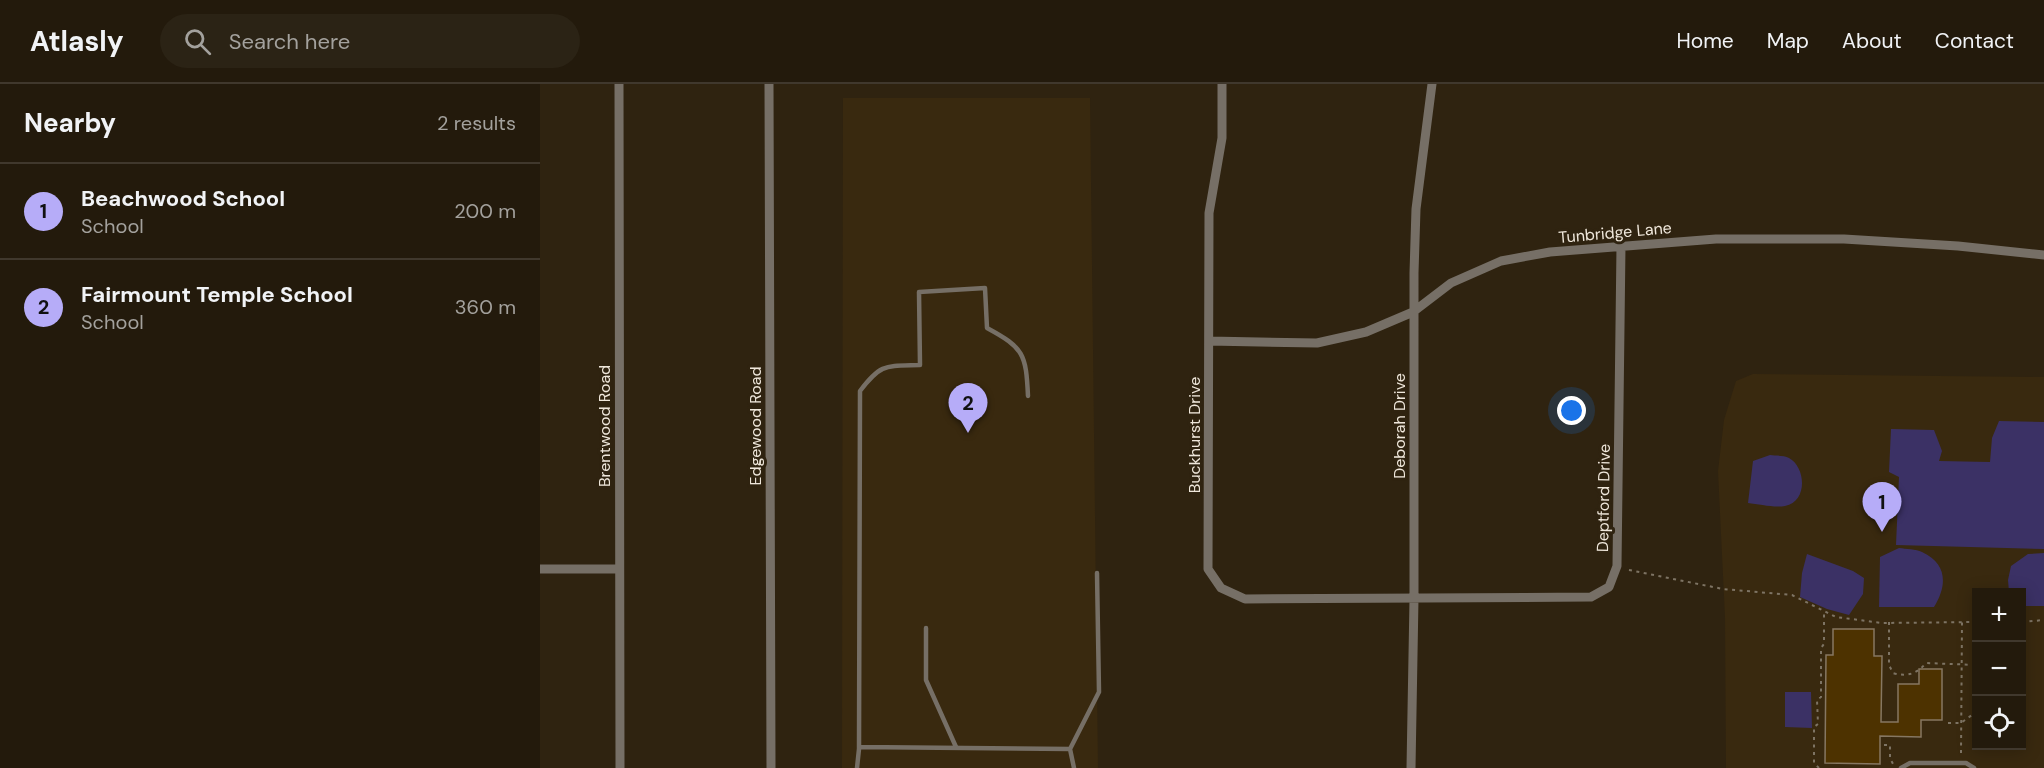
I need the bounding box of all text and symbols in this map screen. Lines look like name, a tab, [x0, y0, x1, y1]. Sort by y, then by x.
search box	[160, 14, 580, 68]
text: Atlasly	[30, 23, 124, 60]
icon: search	[181, 25, 214, 58]
text: Search here	[229, 27, 350, 56]
text: Home	[1676, 27, 1734, 55]
text: Map	[1767, 27, 1809, 55]
text: About	[1842, 27, 1902, 55]
text: Contact	[1935, 27, 2014, 55]
text: Nearby	[24, 106, 116, 140]
text: 2 results	[437, 110, 516, 136]
text: Beachwood School	[81, 184, 285, 213]
text: 1	[40, 198, 47, 224]
text: 200 m	[454, 198, 516, 224]
text: School	[81, 213, 144, 239]
street label: Tunbridge Lane	[1557, 217, 1673, 248]
text: Fairmount Temple School	[81, 280, 353, 309]
text: 2	[38, 294, 49, 320]
text: 360 m	[455, 294, 516, 320]
text: School	[81, 309, 144, 335]
street label: Brentwood Road	[594, 365, 615, 487]
street label: Edgewood Road	[745, 367, 766, 485]
street label: Deborah Drive	[1389, 373, 1410, 479]
street label: Buckhurst Drive	[1184, 377, 1205, 493]
pin: 2	[948, 384, 988, 433]
your location	[1557, 396, 1586, 425]
street label: Deptford Drive	[1592, 444, 1615, 552]
pin: 1	[1862, 482, 1902, 532]
map controls	[1972, 588, 2026, 750]
button: +	[1972, 588, 2026, 642]
button: −	[1972, 642, 2026, 696]
button: locate	[1972, 696, 2026, 750]

